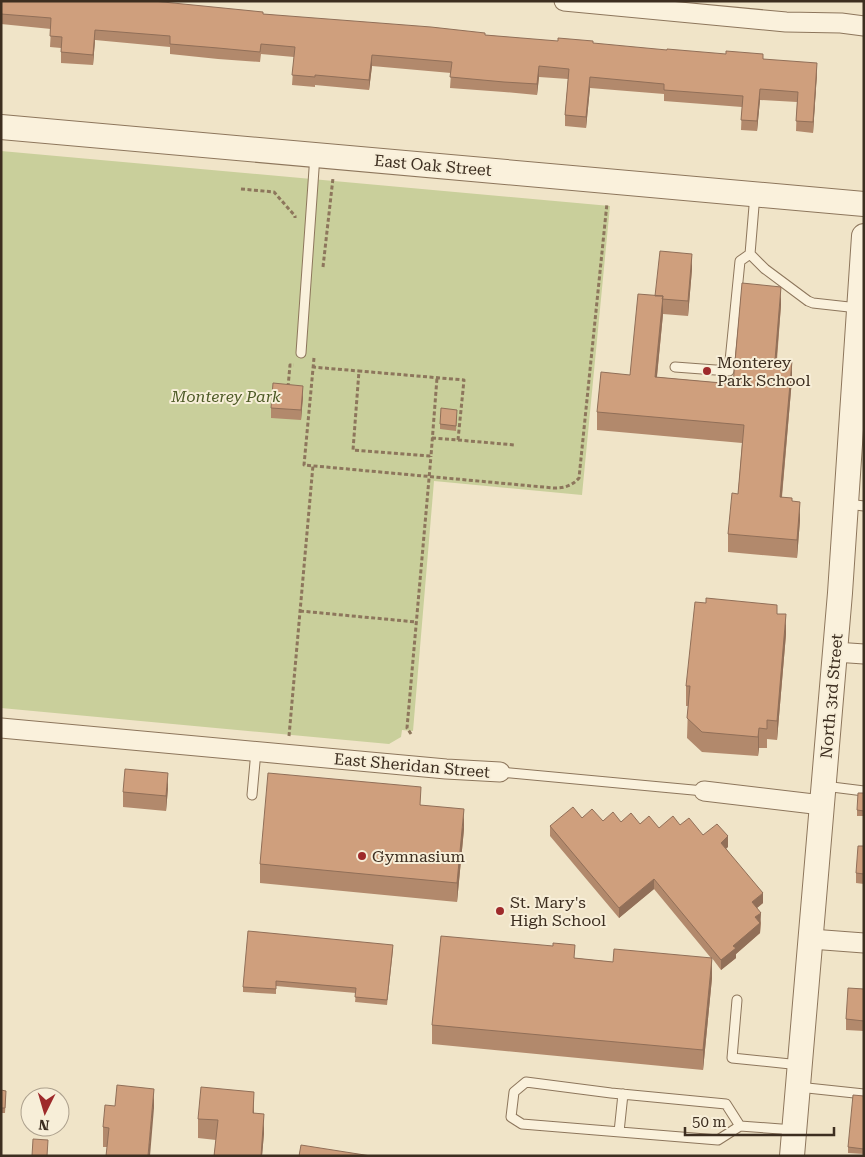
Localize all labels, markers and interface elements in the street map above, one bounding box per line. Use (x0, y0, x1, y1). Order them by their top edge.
street label: East Oak Street (373, 151, 493, 180)
place label: Monterey Park School (717, 353, 810, 390)
marker: Monterey Park School (701, 365, 713, 377)
park label: Monterey Park (170, 387, 281, 406)
street label: North 3rd Street (817, 633, 846, 759)
street label: East Sheridan Street (333, 749, 491, 782)
place label: Gymnasium (372, 847, 465, 866)
marker: Gymnasium (356, 850, 368, 862)
place label: St. Mary's High School (510, 893, 606, 930)
marker: St. Mary's High School (494, 905, 506, 917)
north arrow (20, 1087, 70, 1137)
scale bar (685, 1104, 834, 1136)
text: 50 m (692, 1113, 727, 1131)
text: N (38, 1116, 50, 1133)

